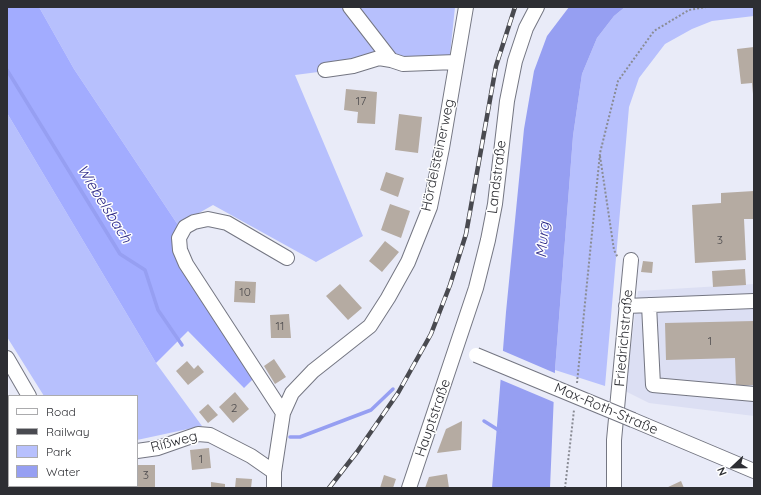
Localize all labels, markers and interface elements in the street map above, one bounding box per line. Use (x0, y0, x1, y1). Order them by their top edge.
house number: 17 (356, 94, 366, 108)
street label: Hördelsteinerweg (418, 97, 458, 213)
street label: Landstraße (484, 139, 510, 215)
water label: Wiebelsbach (73, 162, 135, 246)
water label: Murg (532, 221, 554, 259)
house number: 3 (717, 233, 723, 247)
house number: 10 (239, 285, 251, 299)
street label: Friedrichstraße (611, 289, 637, 387)
house number: 11 (276, 319, 284, 333)
house number: 1 (708, 334, 712, 348)
street label: Hauptstraße (412, 377, 454, 459)
street label: Max-Roth-Straße (552, 380, 660, 438)
legend (8, 395, 138, 487)
house number: 2 (231, 401, 237, 415)
text: Road (46, 404, 76, 419)
text: Railway (46, 424, 90, 439)
street label: Rißweg (149, 428, 199, 456)
text: Park (46, 444, 71, 459)
north arrow (713, 447, 753, 487)
house number: 1 (199, 452, 203, 466)
text: Water (46, 464, 80, 479)
text: N (714, 465, 730, 478)
house number: 3 (143, 468, 149, 482)

